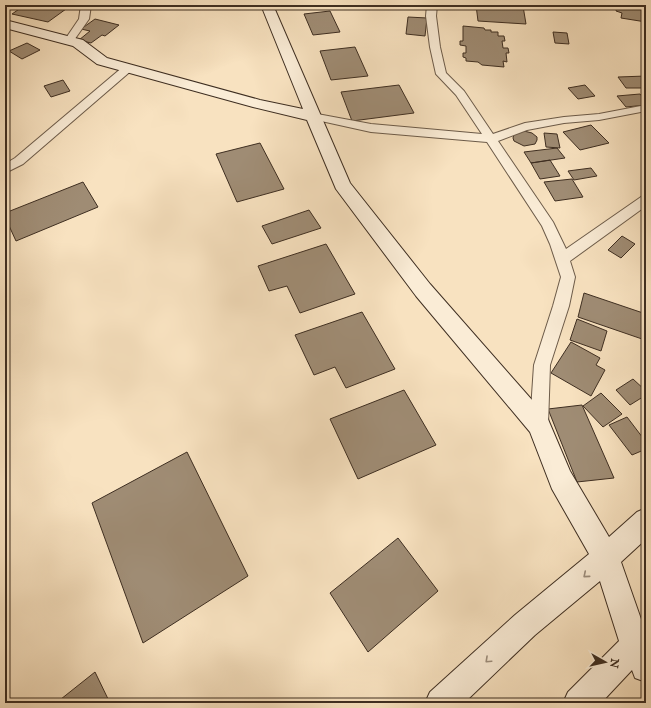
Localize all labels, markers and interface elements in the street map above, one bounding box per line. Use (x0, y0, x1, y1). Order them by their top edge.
one-way arrow (583, 570, 591, 577)
north arrow (585, 642, 625, 682)
one-way arrow (485, 655, 493, 663)
text: N (606, 657, 622, 669)

